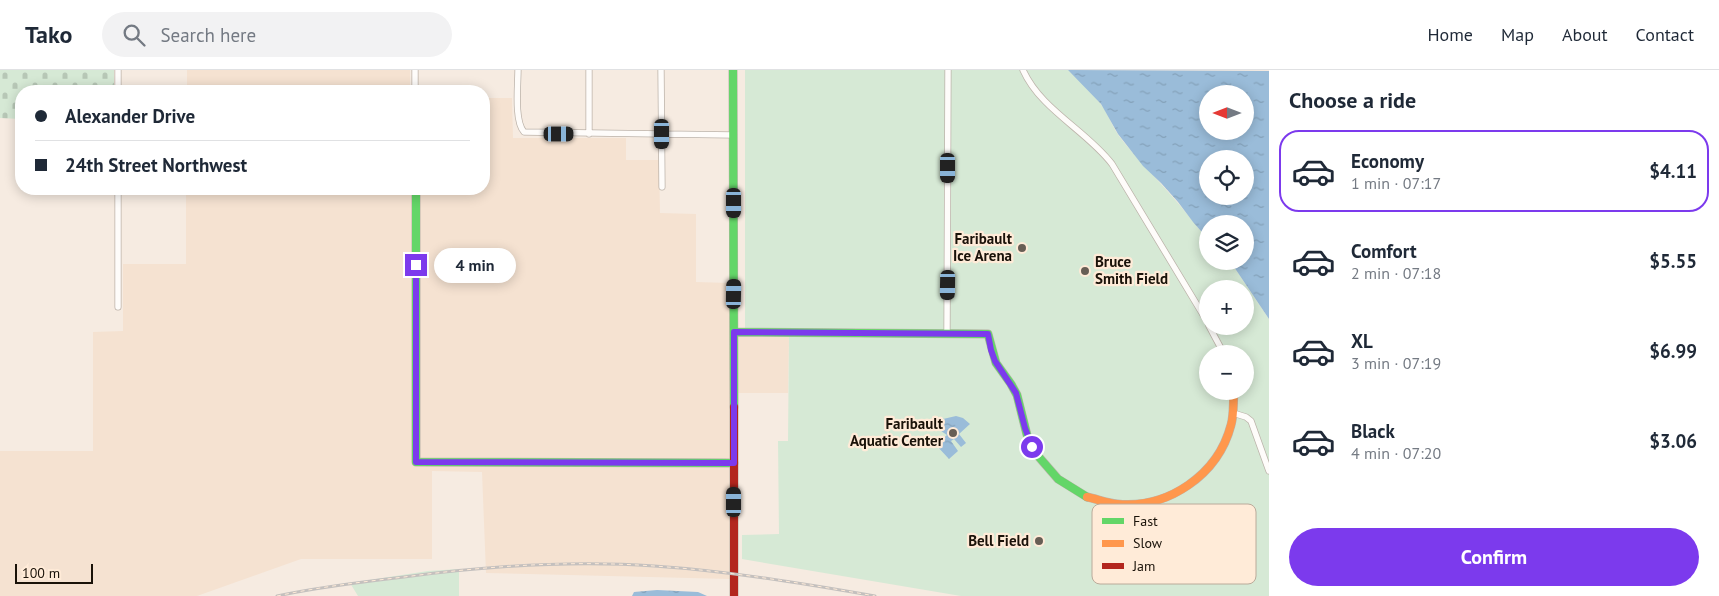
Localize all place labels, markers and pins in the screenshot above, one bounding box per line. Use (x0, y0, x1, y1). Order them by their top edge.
place label: Faribault Ice Arena (953, 229, 1013, 265)
marker: Faribault Ice Arena (1016, 242, 1028, 254)
place label: Bruce Smith Field (1095, 252, 1168, 288)
marker: Bruce Smith Field (1079, 265, 1091, 277)
place label: Faribault Aquatic Center (850, 414, 944, 450)
marker: Faribault Aquatic Center (947, 427, 959, 439)
place label: Bell Field (968, 531, 1029, 550)
marker: Bell Field (1033, 535, 1045, 547)

